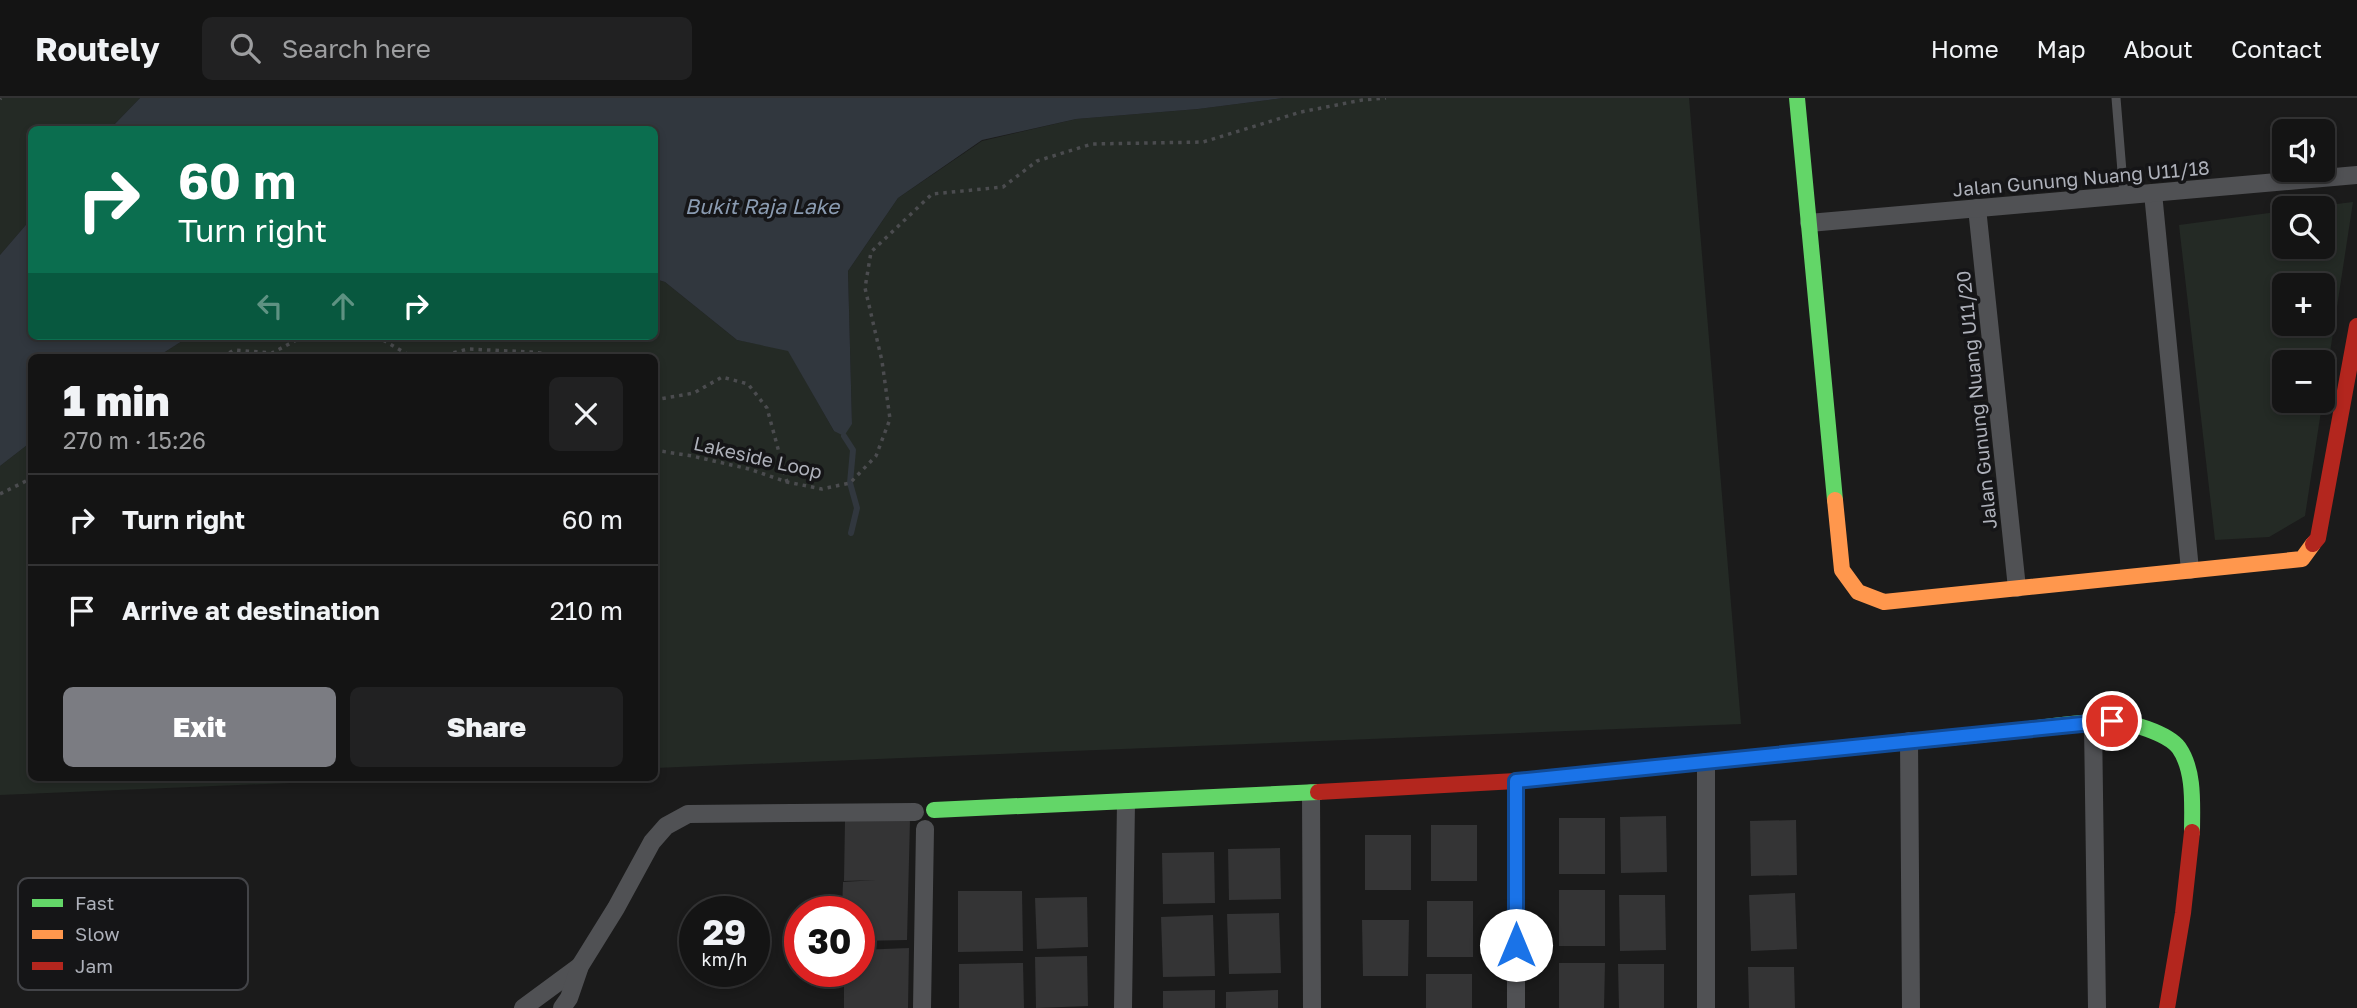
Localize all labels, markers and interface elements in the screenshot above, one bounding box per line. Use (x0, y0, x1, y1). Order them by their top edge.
search box (202, 17, 692, 80)
text: Routely (35, 29, 160, 68)
icon: search (226, 29, 264, 67)
text: Search here (282, 33, 431, 64)
text: Home (1931, 34, 1999, 63)
text: Map (2037, 34, 2086, 63)
text: About (2124, 34, 2193, 63)
text: Contact (2231, 34, 2322, 63)
map controls (2272, 119, 2335, 413)
button: sound (2272, 119, 2335, 182)
text: 60 m (178, 151, 296, 210)
icon: right (63, 154, 154, 245)
street label: Jalan Gunung Nuang U11/18 (1952, 155, 2210, 201)
water label: Bukit Raja Lake (685, 193, 841, 219)
button: search (2272, 196, 2335, 259)
text: Turn right (178, 211, 327, 249)
street label: Jalan Gunung Nuang U11/20 (1951, 270, 2001, 530)
button: + (2272, 273, 2335, 336)
icon: left (251, 287, 289, 325)
icon: ahead (324, 287, 362, 325)
icon: right (397, 287, 435, 325)
button: − (2272, 350, 2335, 413)
text: 1 min (63, 375, 170, 425)
button: close (549, 377, 623, 451)
text: 270 m · 15:26 (63, 426, 206, 454)
street label: Lakeside Loop (692, 431, 824, 483)
icon: right (63, 501, 101, 539)
text: Turn right (122, 504, 245, 535)
text: 60 m (562, 504, 623, 535)
icon: arrive (63, 592, 101, 630)
text: Arrive at destination (122, 595, 380, 626)
text: 210 m (550, 595, 623, 626)
button: Exit (63, 687, 336, 767)
button: Share (350, 687, 623, 767)
pin (2082, 691, 2142, 751)
icon: arrive (2093, 702, 2131, 740)
legend (18, 878, 248, 990)
text: Fast (75, 891, 114, 914)
speed limit sign: 30 (784, 896, 875, 987)
position arrow (1479, 908, 1553, 982)
text: 29 (703, 911, 746, 953)
text: Slow (75, 922, 120, 945)
text: km/h (702, 948, 747, 970)
text: Jam (75, 954, 113, 977)

